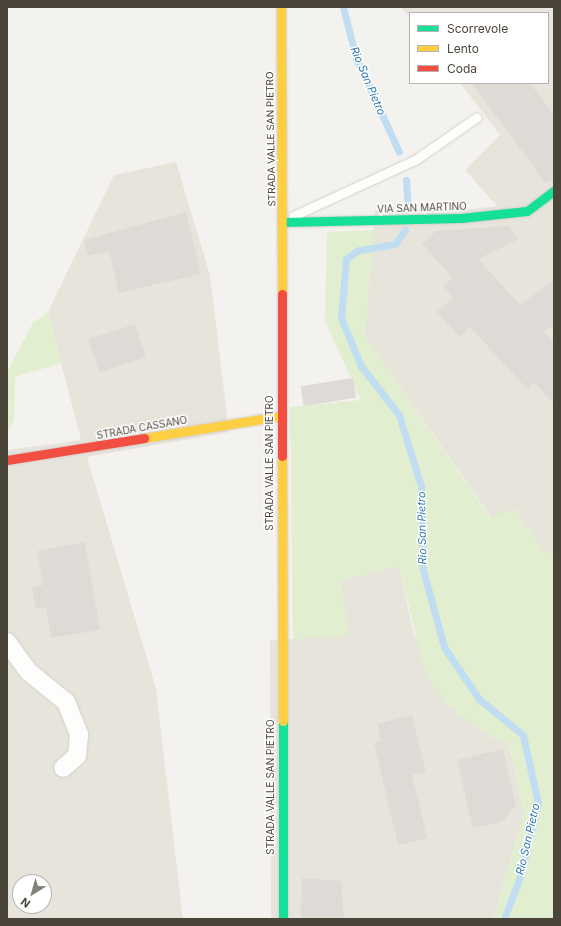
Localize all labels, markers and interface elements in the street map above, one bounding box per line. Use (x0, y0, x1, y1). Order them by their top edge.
legend (409, 12, 549, 84)
text: Scorrevole (447, 21, 508, 36)
text: Lento (447, 41, 479, 56)
water label: Rio San Pietro (348, 45, 388, 117)
text: Coda (447, 61, 477, 76)
street label: STRADA VALLE SAN PIETRO (264, 71, 278, 207)
street label: VIA SAN MARTINO (377, 200, 467, 216)
street label: STRADA VALLE SAN PIETRO (264, 395, 276, 531)
street label: STRADA CASSANO (96, 414, 188, 442)
water label: Rio San Pietro (415, 491, 429, 565)
street label: STRADA VALLE SAN PIETRO (265, 719, 277, 855)
water label: Rio San Pietro (513, 802, 543, 876)
north arrow (12, 874, 52, 914)
text: N (18, 895, 33, 911)

